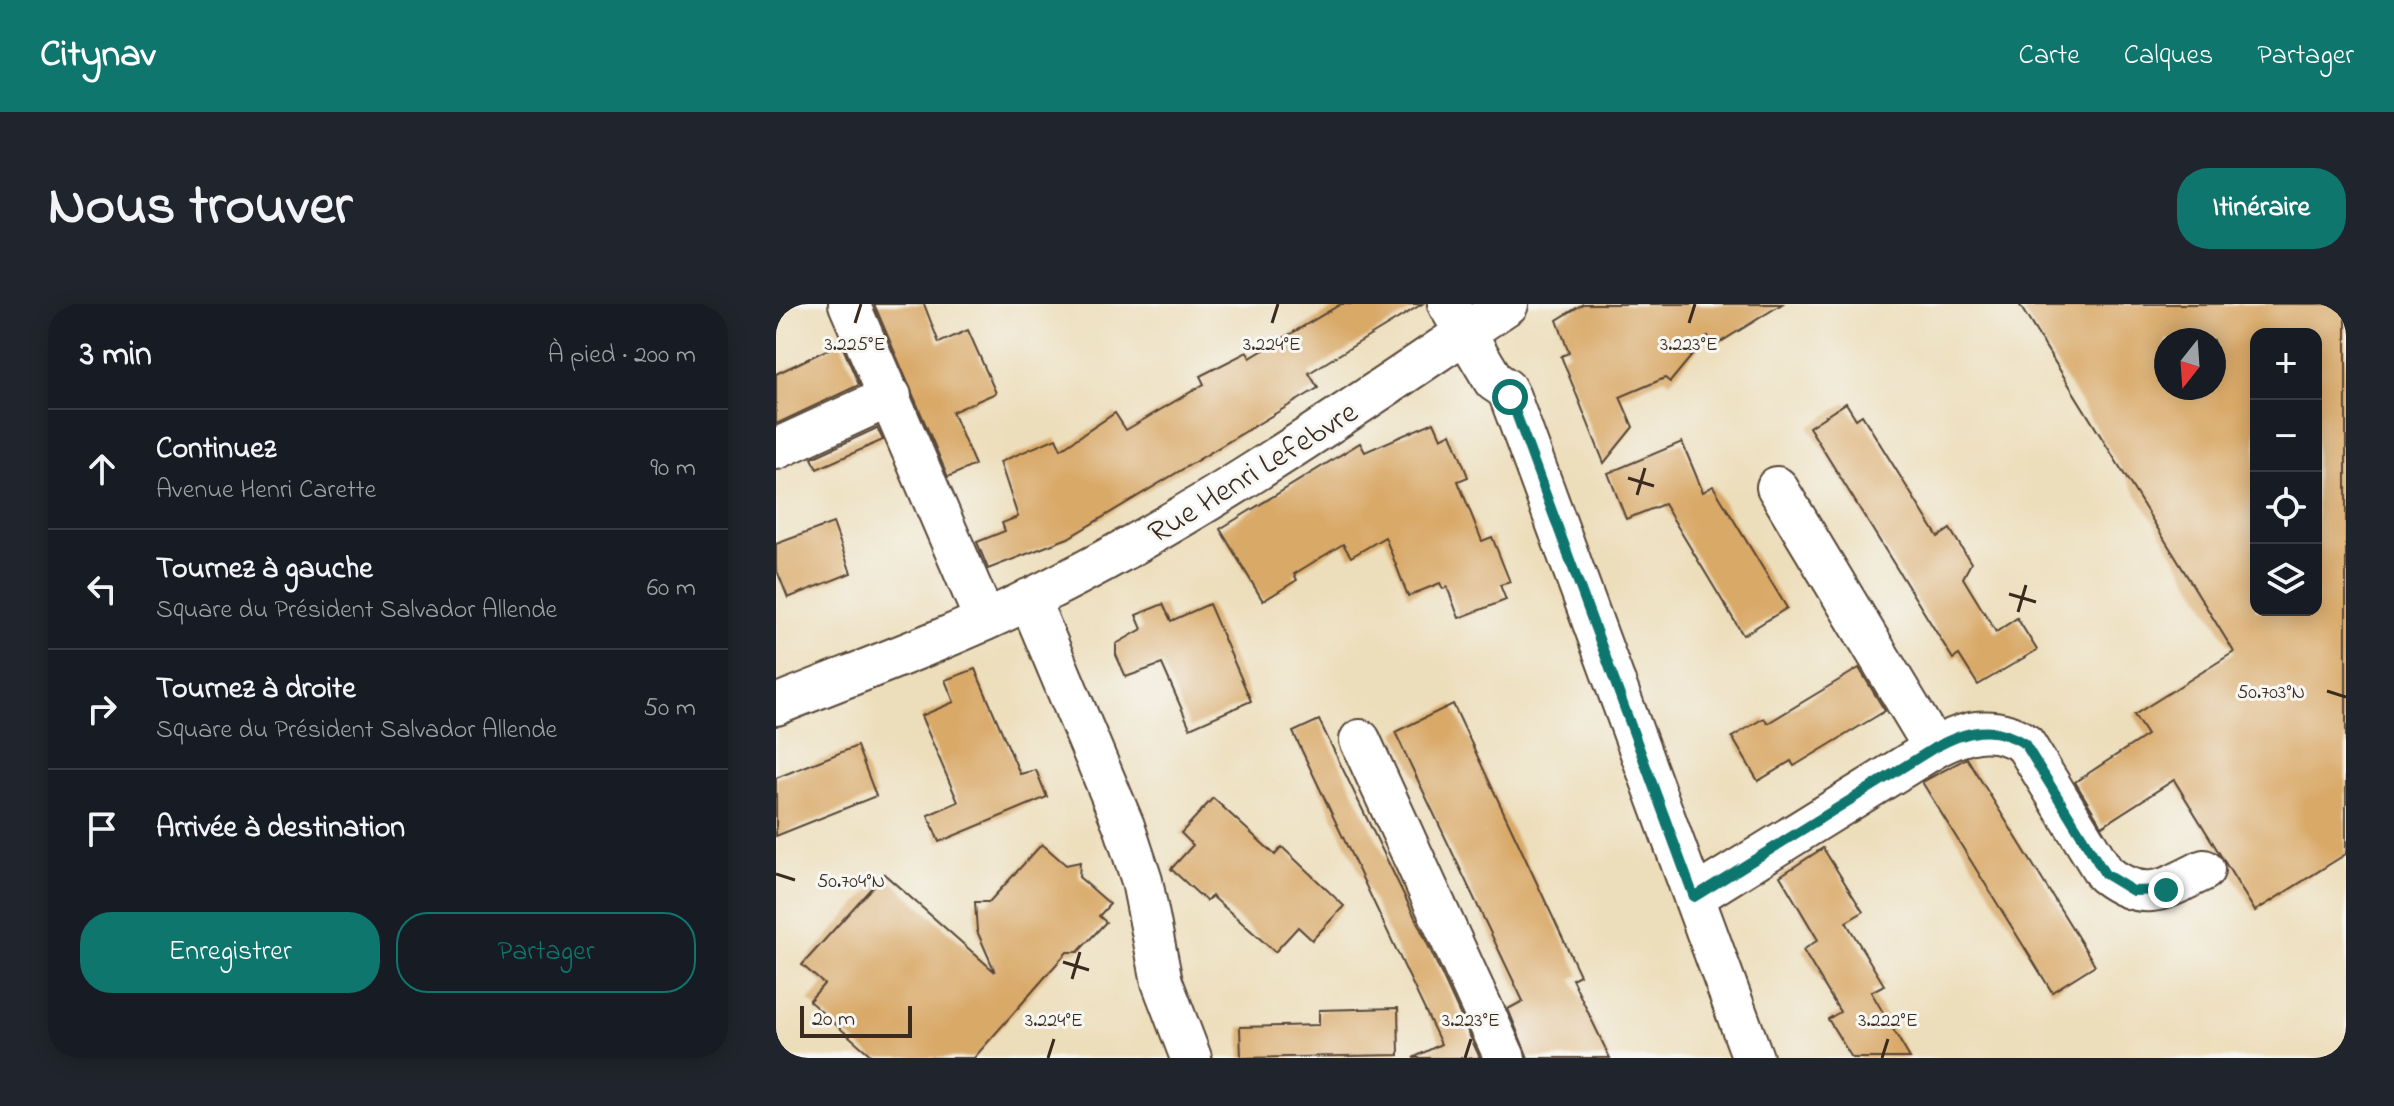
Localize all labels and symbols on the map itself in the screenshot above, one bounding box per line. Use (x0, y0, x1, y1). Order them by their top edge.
north arrow (2154, 328, 2226, 400)
text: 3.225°E (824, 331, 886, 360)
text: 3.224°E (1243, 331, 1301, 360)
text: 3.223°E (1660, 331, 1718, 360)
route start (1492, 379, 1528, 415)
street label: Rue Henri Lefebvre (1140, 390, 1368, 557)
text: 50.703°N (2237, 679, 2305, 708)
text: 50.704°N (817, 868, 885, 897)
route end (2148, 872, 2184, 908)
scale bar (800, 1002, 912, 1038)
text: 3.224°E (1025, 1007, 1083, 1036)
text: 3.223°E (1442, 1007, 1500, 1036)
text: 3.222°E (1858, 1007, 1918, 1036)

